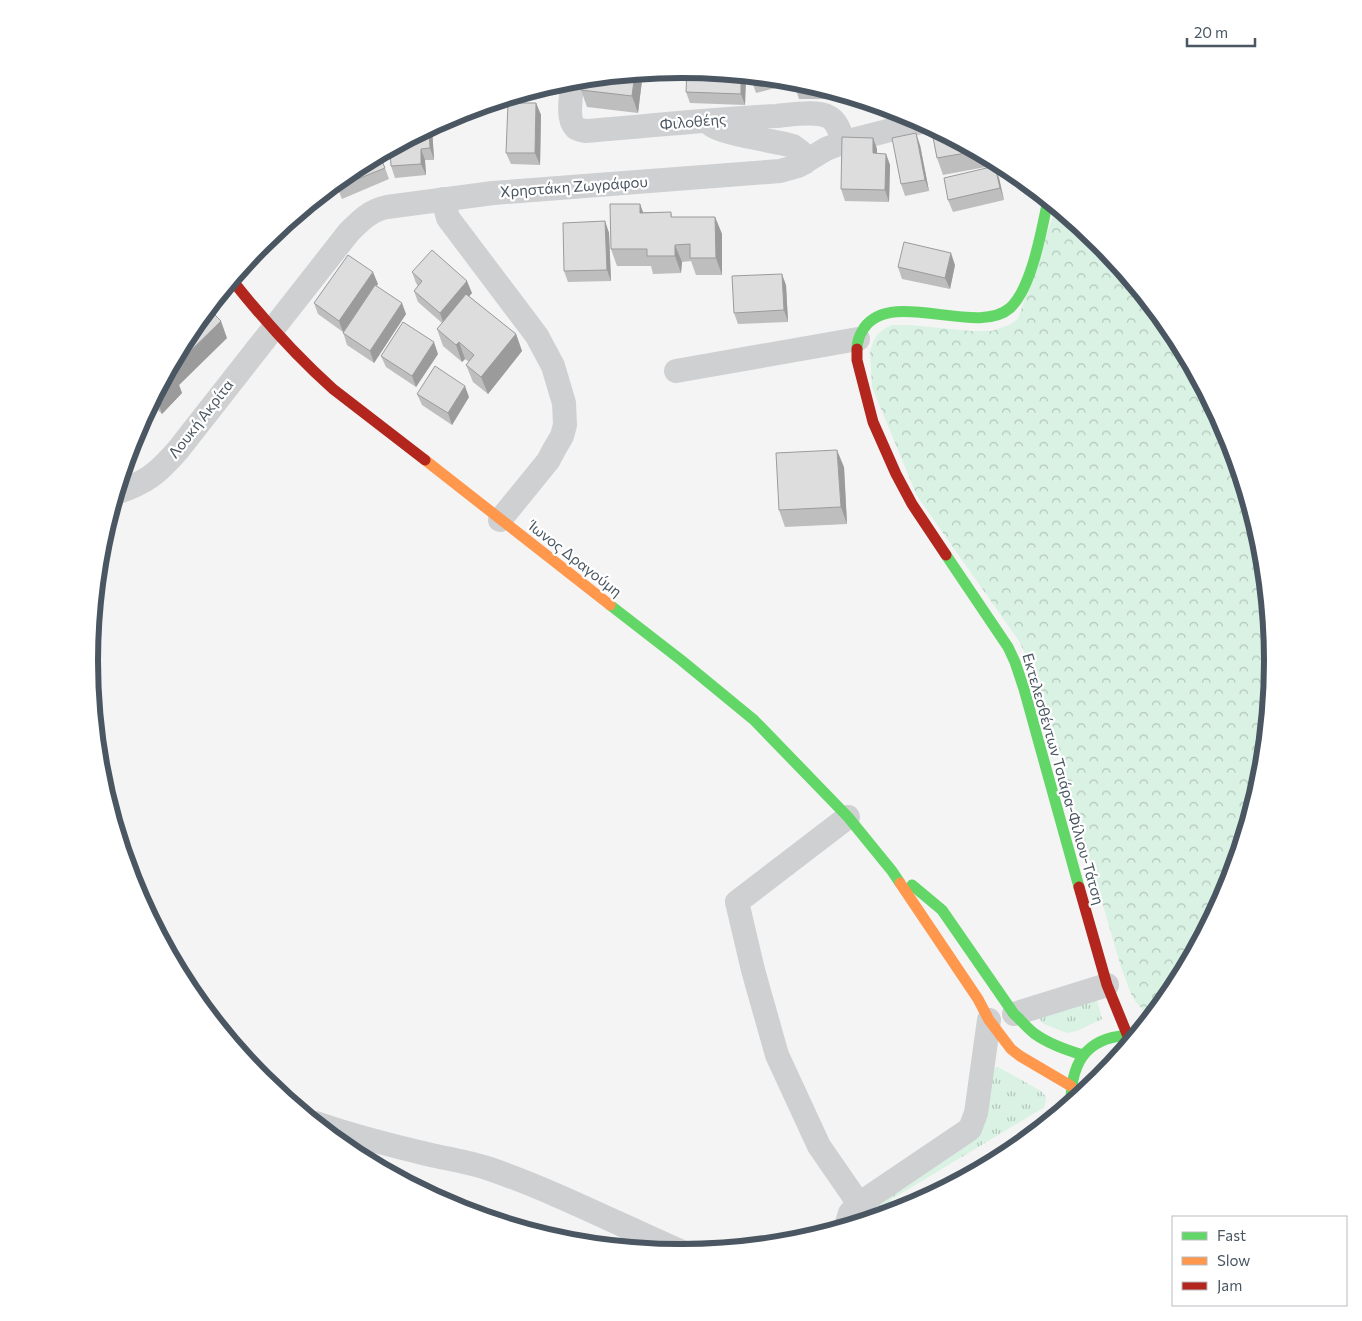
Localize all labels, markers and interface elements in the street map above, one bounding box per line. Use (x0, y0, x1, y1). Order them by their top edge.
scale bar (1187, 15, 1254, 47)
text: 20 m (1194, 23, 1228, 41)
street label: Φιλοθέης (659, 109, 727, 133)
street label: Χρηστάκη Ζωγράφου (500, 172, 648, 200)
street label: Λουκή Ακρίτα (164, 375, 237, 461)
street label: Ίωνος Δραγούμη (524, 515, 626, 600)
street label: Εκτελεσθέντων Τσιάρα-Φίλιου-Τάτση (1019, 651, 1109, 907)
legend (1172, 1216, 1347, 1306)
text: Fast (1217, 1226, 1246, 1244)
text: Slow (1217, 1251, 1250, 1269)
text: Jam (1217, 1276, 1242, 1294)

